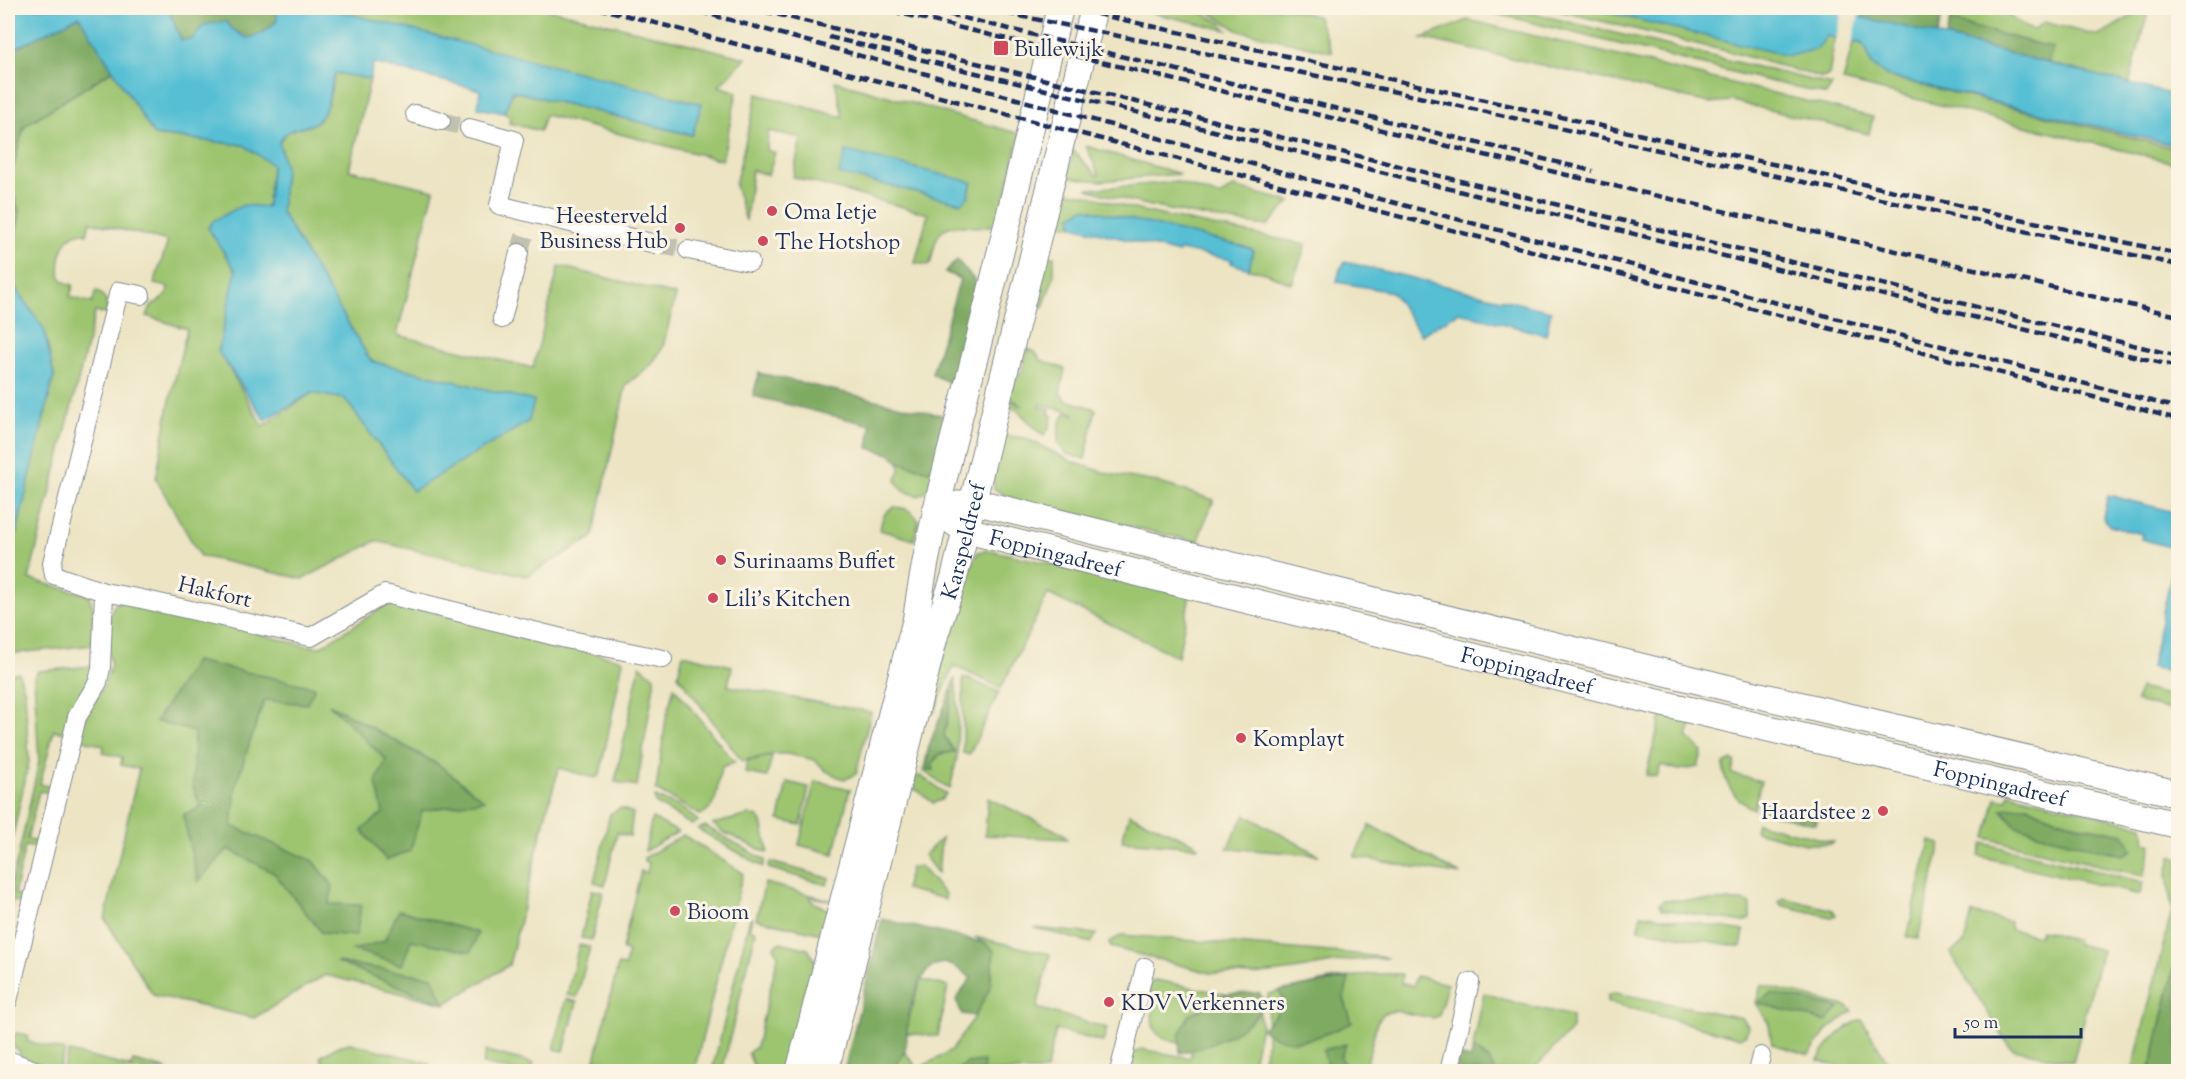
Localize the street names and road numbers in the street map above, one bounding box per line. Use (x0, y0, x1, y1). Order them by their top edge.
street label: Karspeldreef (935, 478, 996, 604)
street label: Foppingadreef (985, 524, 1127, 588)
street label: Hakfort (174, 570, 255, 618)
street label: Foppingadreef (1457, 641, 1598, 705)
street label: Foppingadreef (1930, 755, 2071, 818)

